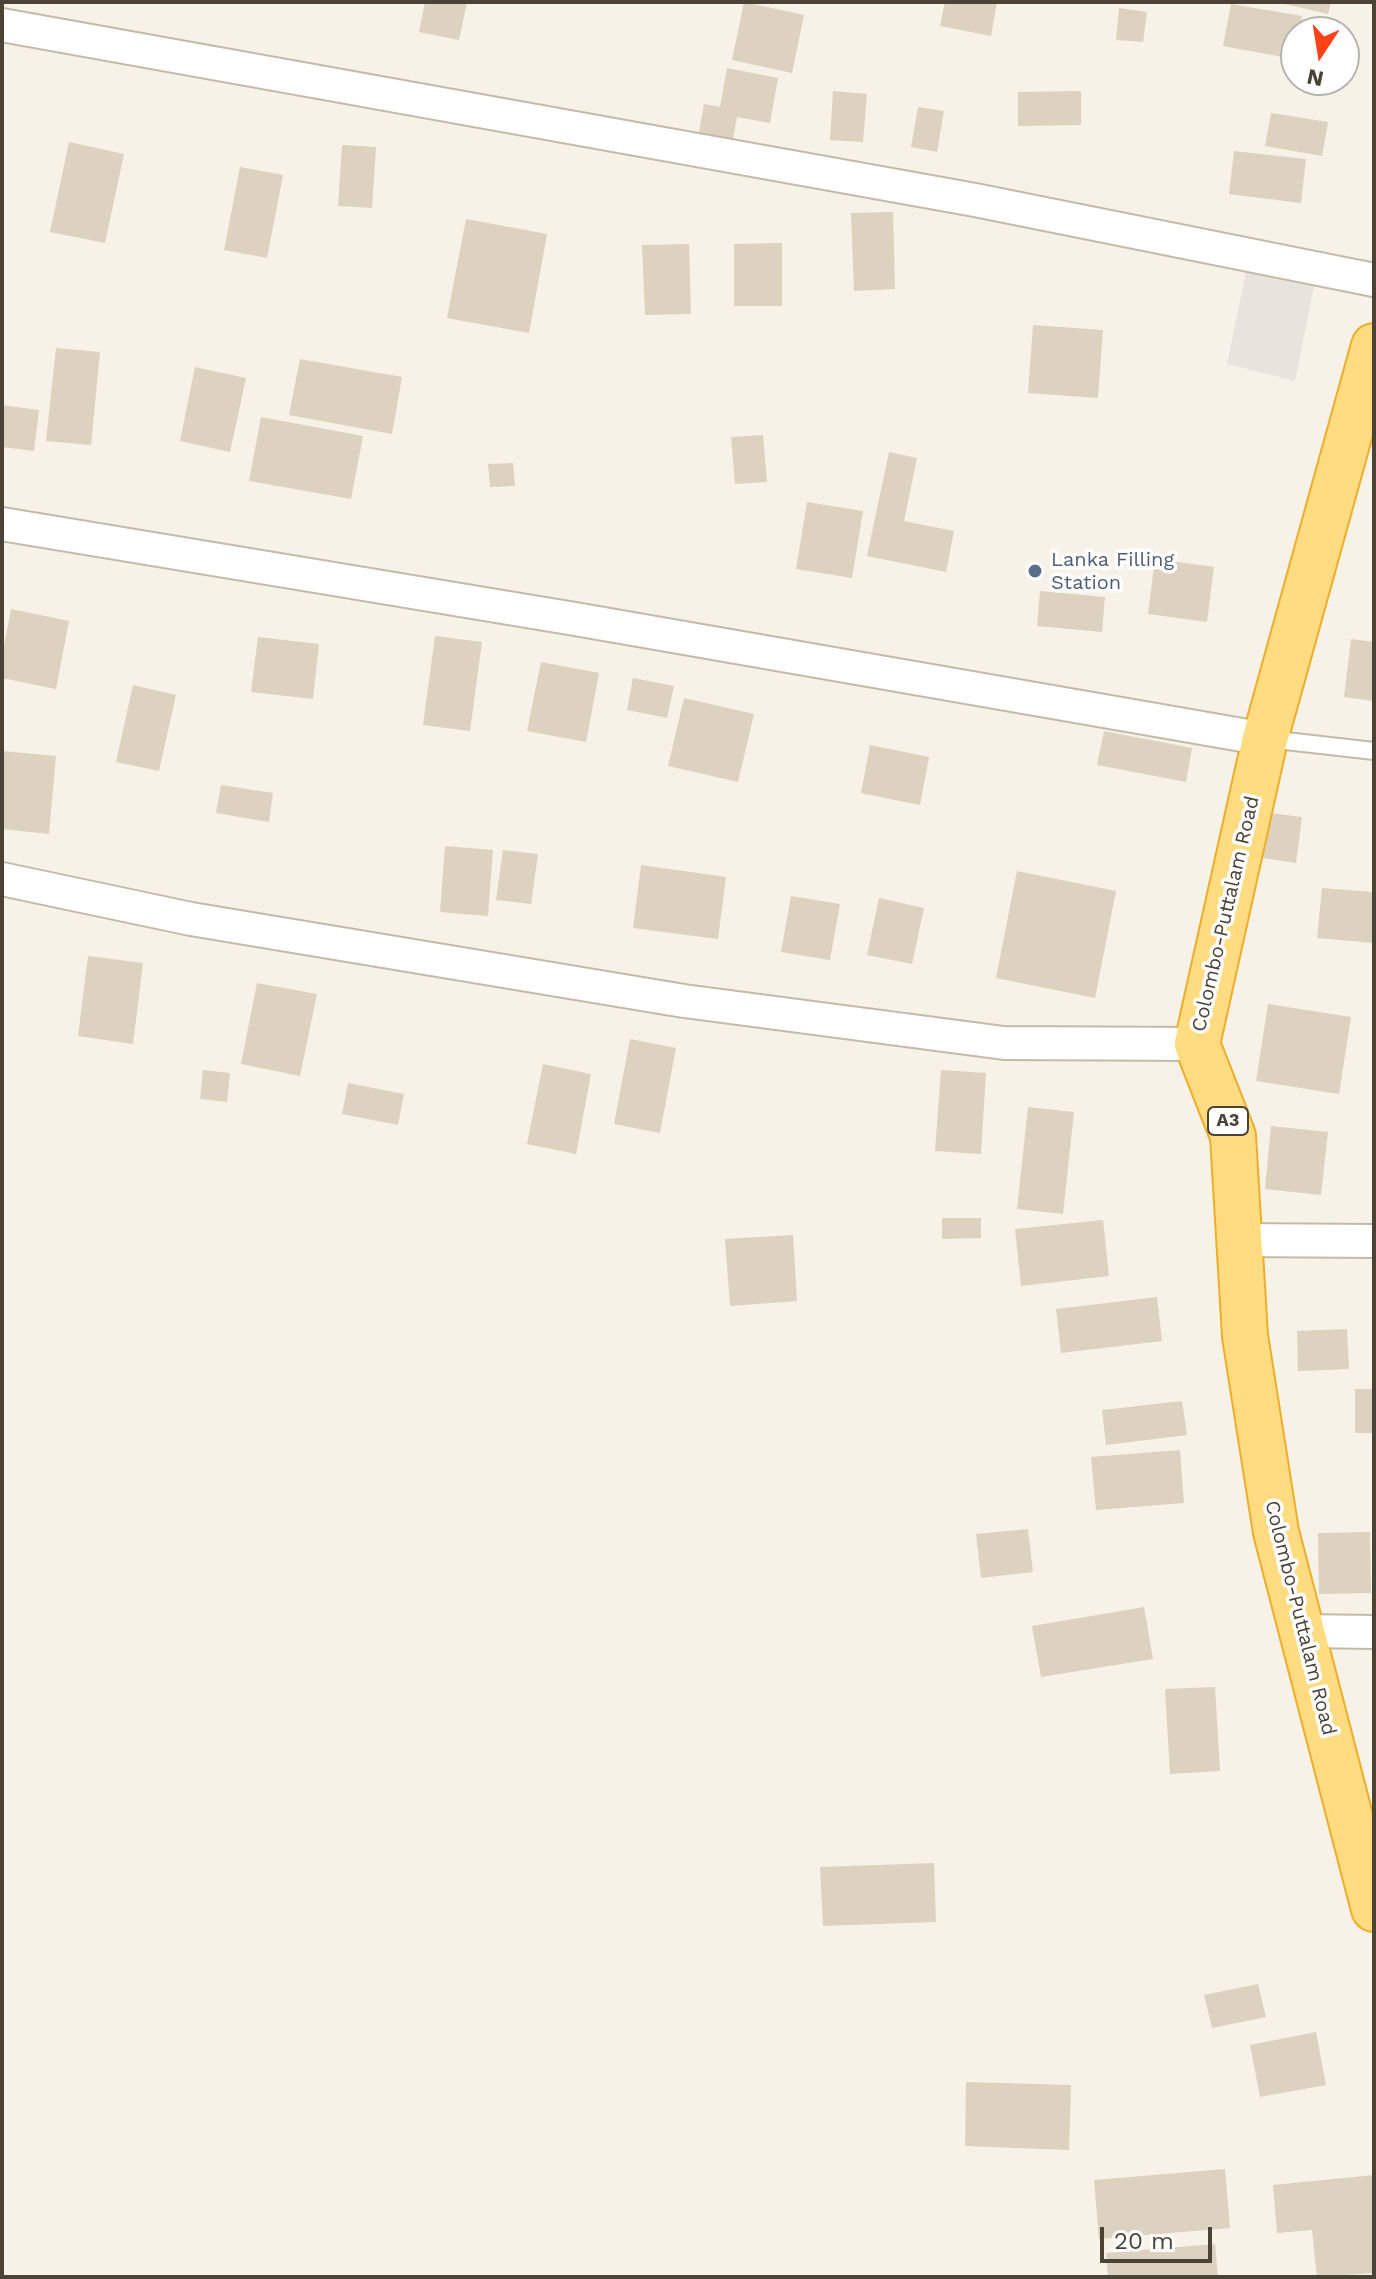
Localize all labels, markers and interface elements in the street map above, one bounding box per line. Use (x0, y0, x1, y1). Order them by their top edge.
north arrow (1280, 16, 1360, 96)
text: N (1305, 64, 1326, 92)
place label: Lanka Filling Station (1051, 548, 1174, 595)
marker: Lanka Filling Station (1026, 562, 1044, 580)
street label: Colombo-Puttalam Road (1187, 794, 1265, 1034)
road number: A3 (1208, 1107, 1248, 1135)
street label: Colombo-Puttalam Road (1259, 1498, 1341, 1738)
scale bar (1104, 2211, 1216, 2261)
text: 20 m (1114, 2227, 1174, 2255)

